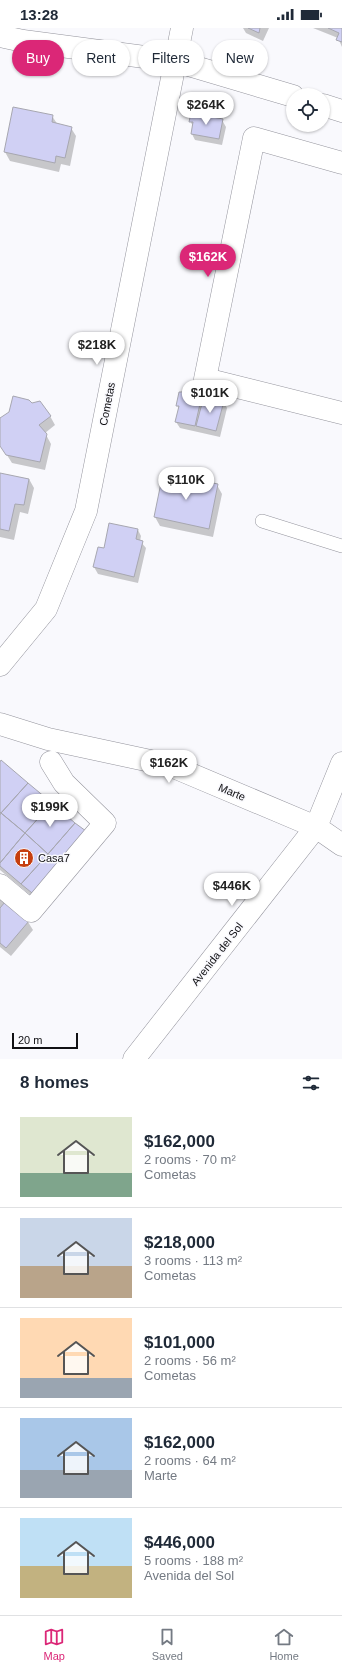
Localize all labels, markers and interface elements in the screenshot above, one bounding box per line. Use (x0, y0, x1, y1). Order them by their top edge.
text: 13:28 (20, 6, 58, 23)
chip: Buy (12, 40, 64, 76)
chip: Rent (72, 40, 130, 76)
chip: Filters (138, 40, 204, 76)
chip: New (212, 40, 268, 76)
map controls (286, 88, 330, 132)
button: locate (286, 88, 330, 132)
pin: $264K (178, 92, 234, 126)
text: $264K (187, 97, 225, 112)
pin: $162K (180, 244, 236, 278)
text: $162K (189, 249, 227, 264)
pin: $218K (69, 332, 125, 366)
text: $218K (78, 337, 116, 352)
pin: $101K (182, 380, 238, 414)
street label: Cometas (97, 381, 117, 427)
text: $101K (191, 385, 229, 400)
pin: $110K (158, 467, 214, 501)
text: $110K (167, 472, 205, 487)
pin: $162K (141, 750, 197, 784)
text: $162K (150, 755, 188, 770)
street label: Marte (217, 781, 247, 803)
pin: $199K (22, 794, 78, 828)
text: $199K (31, 799, 69, 814)
building icon: Casa7 (13, 847, 35, 869)
place label: Casa7 (38, 852, 70, 864)
pin: $446K (204, 873, 260, 907)
text: $446K (213, 878, 251, 893)
street label: Avenida del Sol (189, 920, 245, 988)
scale bar (12, 1031, 78, 1050)
text: 20 m (18, 1034, 42, 1046)
icon: filters (300, 1072, 322, 1094)
text: 8 homes (20, 1073, 89, 1092)
text: $162,000 (144, 1132, 215, 1151)
icon: home (52, 1133, 100, 1181)
text: 2 rooms · 70 m² (144, 1152, 236, 1167)
text: Cometas (144, 1167, 196, 1182)
text: $218,000 (144, 1233, 215, 1252)
icon: home (52, 1234, 100, 1282)
text: 3 rooms · 113 m² (144, 1253, 242, 1268)
text: Cometas (144, 1268, 196, 1283)
text: $101,000 (144, 1333, 215, 1352)
icon: home (52, 1334, 100, 1382)
text: 2 rooms · 56 m² (144, 1353, 236, 1368)
text: Cometas (144, 1368, 196, 1383)
text: $162,000 (144, 1433, 215, 1452)
icon: home (52, 1434, 100, 1482)
text: 2 rooms · 64 m² (144, 1453, 236, 1468)
text: Marte (144, 1468, 177, 1483)
text: $446,000 (144, 1533, 215, 1552)
icon: home (52, 1534, 100, 1582)
text: 5 rooms · 188 m² (144, 1553, 243, 1568)
text: Avenida del Sol (144, 1568, 234, 1583)
tab: Map (43, 1626, 65, 1662)
tab: Saved (152, 1626, 183, 1662)
tab: Home (269, 1626, 299, 1662)

